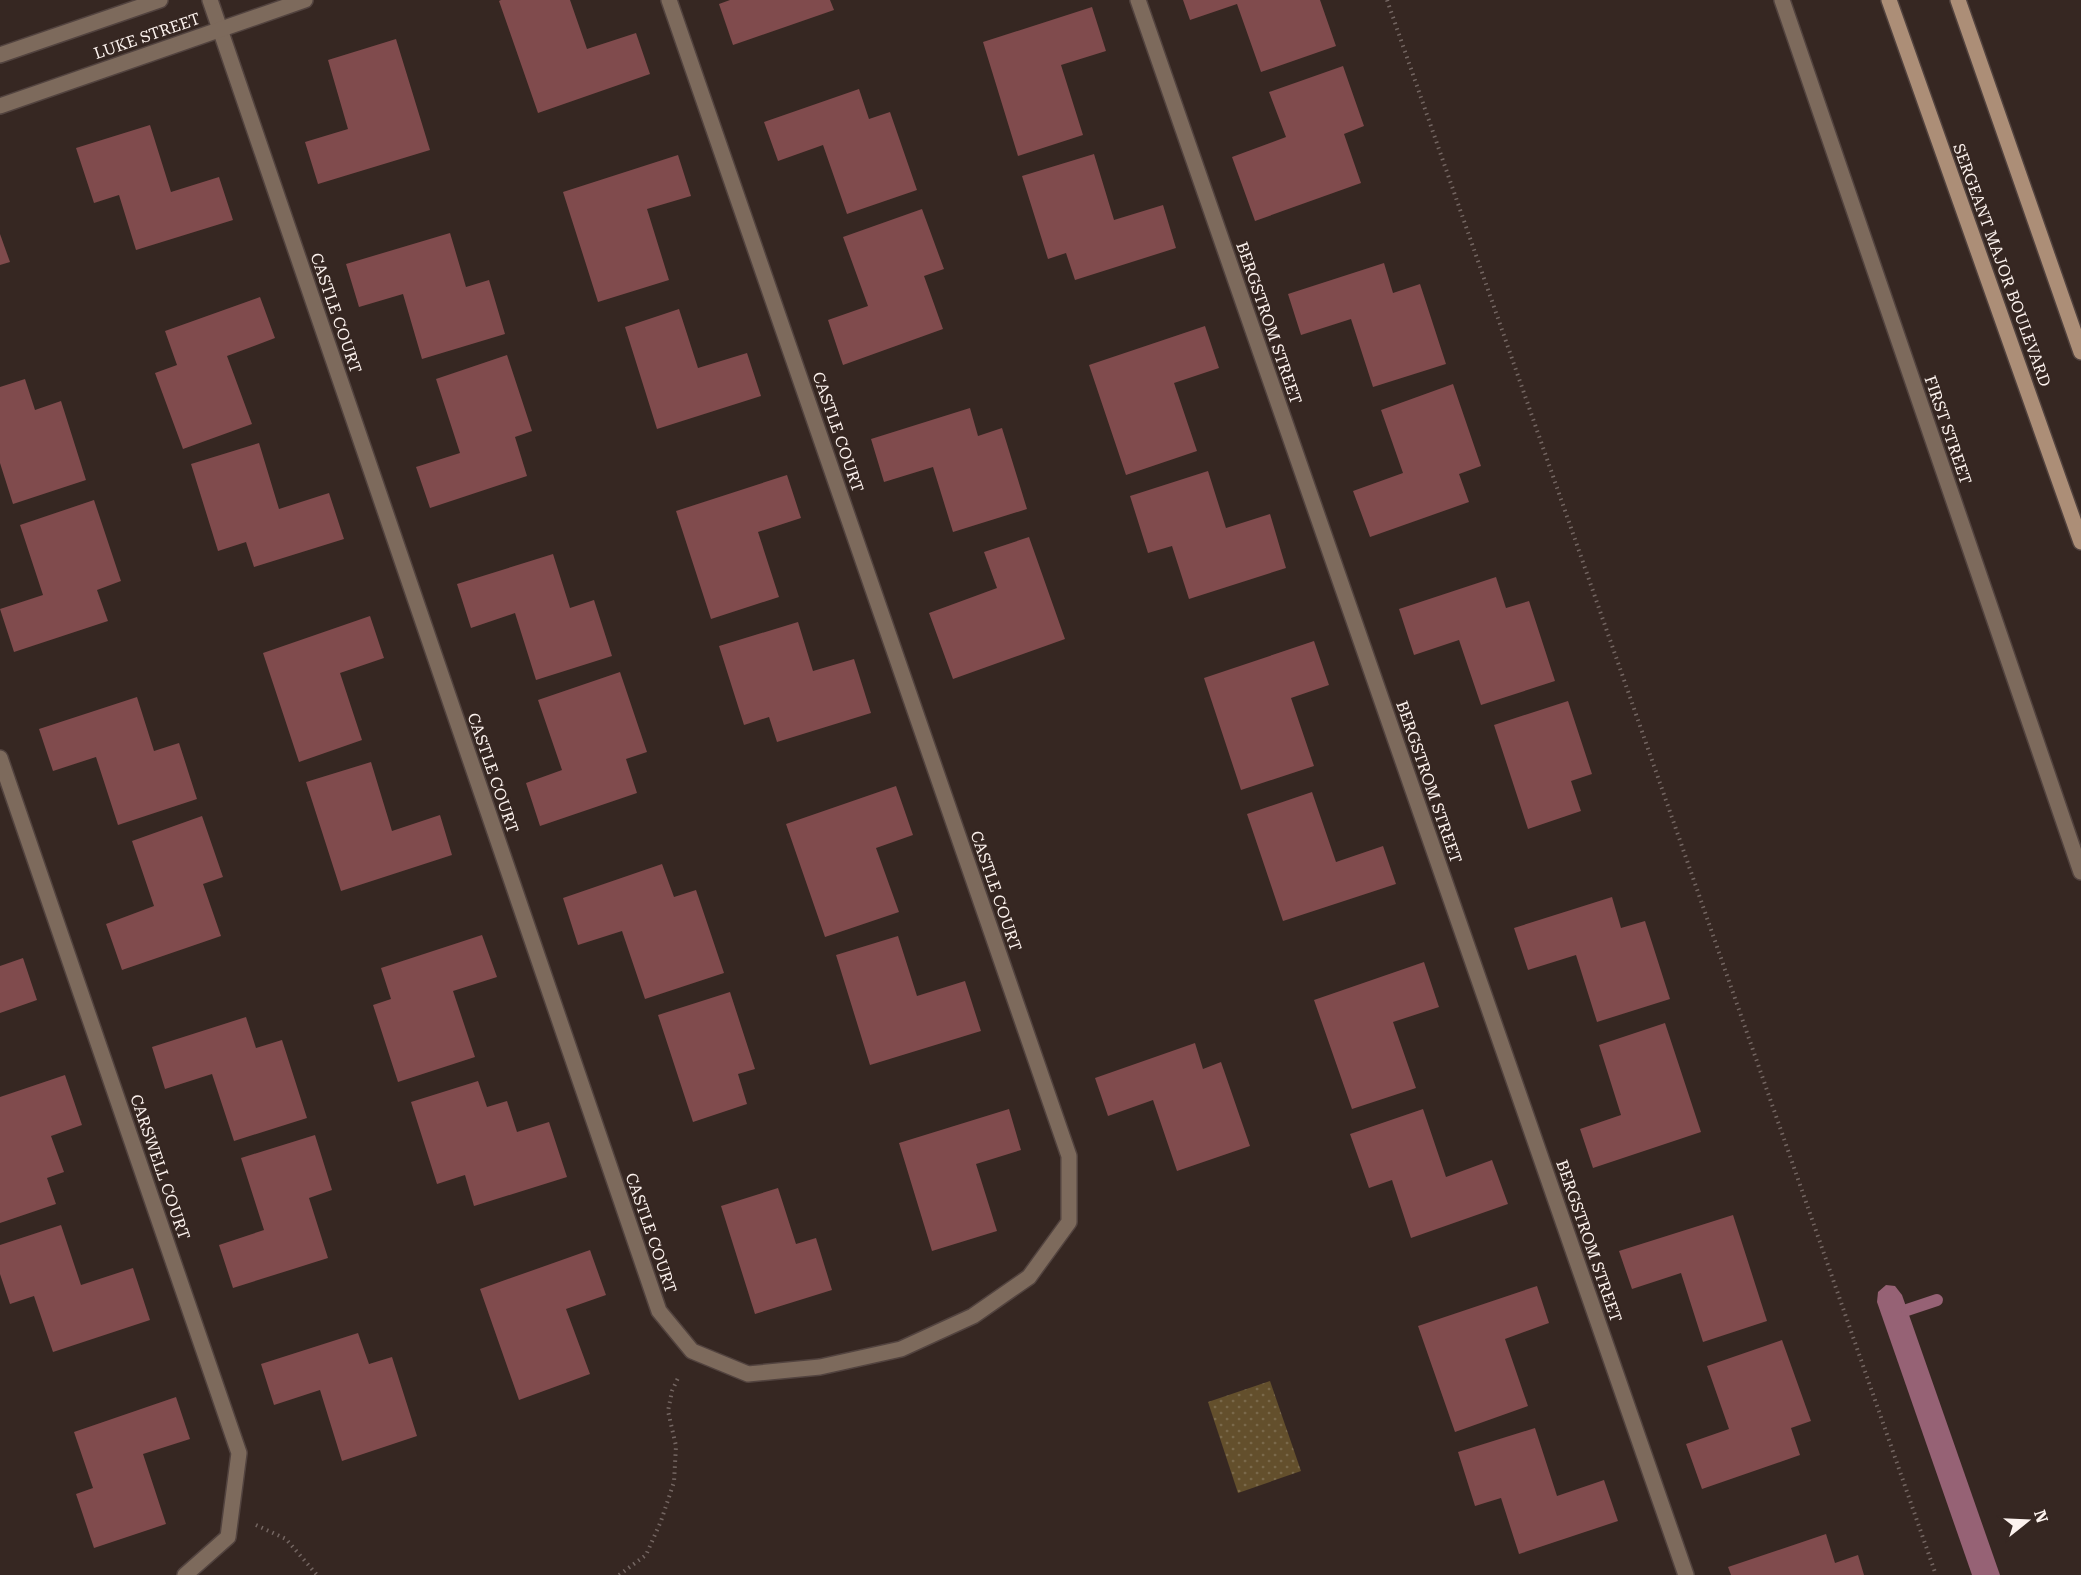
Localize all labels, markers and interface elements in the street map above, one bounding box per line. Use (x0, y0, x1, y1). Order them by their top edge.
street label: LUKE STREET (91, 9, 203, 63)
street label: SERGEANT MAJOR BOULEVARD (1949, 141, 2055, 389)
street label: BERGSTROM STREET (1232, 239, 1306, 407)
street label: CASTLE COURT (306, 250, 366, 376)
street label: CASTLE COURT (808, 369, 868, 495)
street label: FIRST STREET (1920, 373, 1976, 487)
street label: BERGSTROM STREET (1392, 698, 1466, 866)
street label: CASTLE COURT (463, 710, 523, 836)
street label: CASTLE COURT (966, 828, 1026, 954)
street label: CARSWELL COURT (126, 1092, 194, 1242)
street label: BERGSTROM STREET (1552, 1157, 1626, 1325)
street label: CASTLE COURT (621, 1170, 681, 1296)
north arrow (1997, 1491, 2057, 1551)
text: N (2030, 1508, 2052, 1525)

